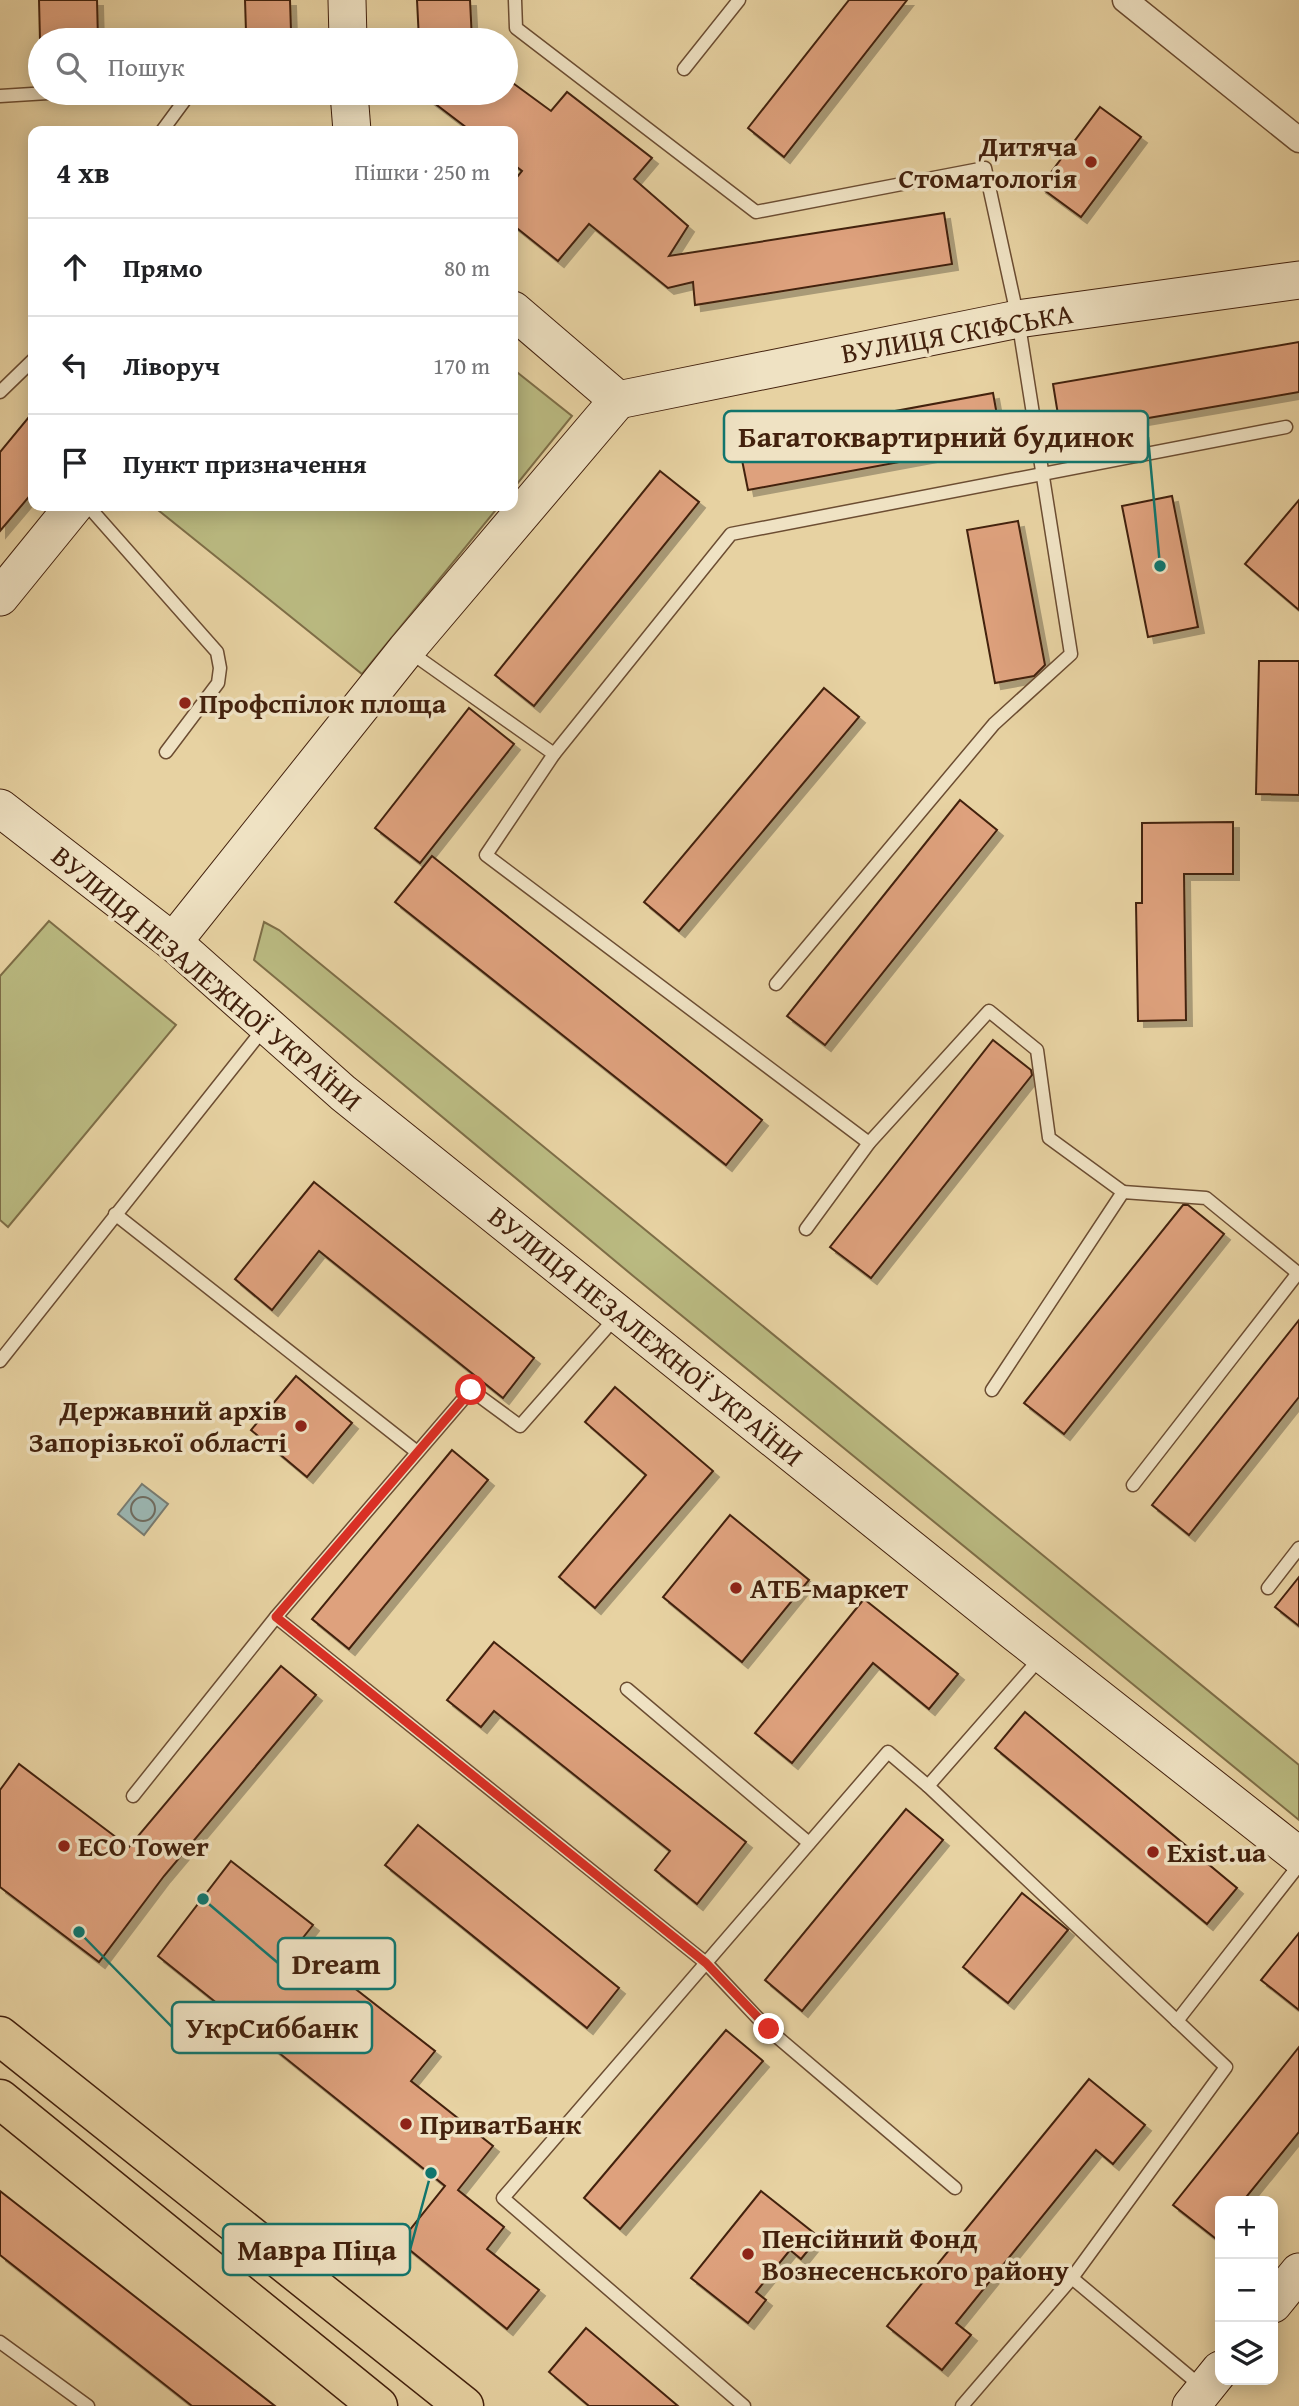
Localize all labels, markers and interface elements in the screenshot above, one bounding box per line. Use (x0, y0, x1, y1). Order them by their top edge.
search box (28, 28, 518, 105)
text: Пошук (108, 47, 185, 86)
icon: search (52, 48, 90, 86)
place label: Дитяча Стоматологія (898, 125, 1078, 198)
text: 4 хв (56, 150, 110, 194)
marker: Дитяча Стоматологія (1083, 154, 1099, 170)
text: Пішки · 250 m (355, 155, 490, 188)
icon: ahead (56, 248, 94, 286)
text: Прямо (123, 248, 203, 287)
text: 80 m (444, 251, 490, 284)
street label: ВУЛИЦЯ СКІФСЬКА (838, 292, 1076, 373)
icon: left (56, 346, 94, 384)
text: Ліворуч (123, 346, 220, 385)
text: 170 m (433, 349, 490, 382)
callout: Багатоквартирний будинок (724, 411, 1148, 462)
text: Багатоквартирний будинок (738, 414, 1135, 458)
icon: arrive (56, 444, 94, 482)
text: Пункт призначення (123, 444, 367, 483)
place label: Профспілок площа (199, 682, 447, 723)
marker: Профспілок площа (177, 695, 193, 711)
street label: ВУЛИЦЯ НЕЗАЛЕЖНОЇ УКРАЇНИ (43, 835, 371, 1120)
street label: ВУЛИЦЯ НЕЗАЛЕЖНОЇ УКРАЇНИ (480, 1196, 812, 1476)
route start (455, 1374, 486, 1405)
place label: Державний архів Запорізької області (28, 1389, 287, 1462)
marker: Державний архів Запорізької області (293, 1418, 309, 1434)
place label: АТБ-маркет (750, 1567, 908, 1608)
marker: АТБ-маркет (728, 1580, 744, 1596)
place label: ECO Tower (78, 1825, 209, 1866)
place label: Exist.ua (1167, 1831, 1267, 1872)
marker: ECO Tower (56, 1838, 72, 1854)
marker: Exist.ua (1145, 1844, 1161, 1860)
callout: Dream (278, 1938, 395, 1989)
text: Dream (292, 1941, 381, 1985)
callout: УкрСиббанк (172, 2002, 372, 2053)
text: УкрСиббанк (186, 2005, 359, 2049)
route end (753, 2013, 784, 2044)
place label: ПриватБанк (420, 2103, 582, 2144)
marker: ПриватБанк (398, 2116, 414, 2132)
map controls (1215, 2196, 1278, 2385)
button: + (1215, 2196, 1278, 2259)
place label: Пенсійний Фонд Вознесенського району (762, 2217, 1069, 2290)
callout: Мавра Піца (223, 2224, 410, 2275)
text: Мавра Піца (237, 2227, 397, 2271)
marker: Пенсійний Фонд Вознесенського району (740, 2246, 756, 2262)
button: − (1215, 2259, 1278, 2322)
button: layers (1215, 2322, 1278, 2385)

